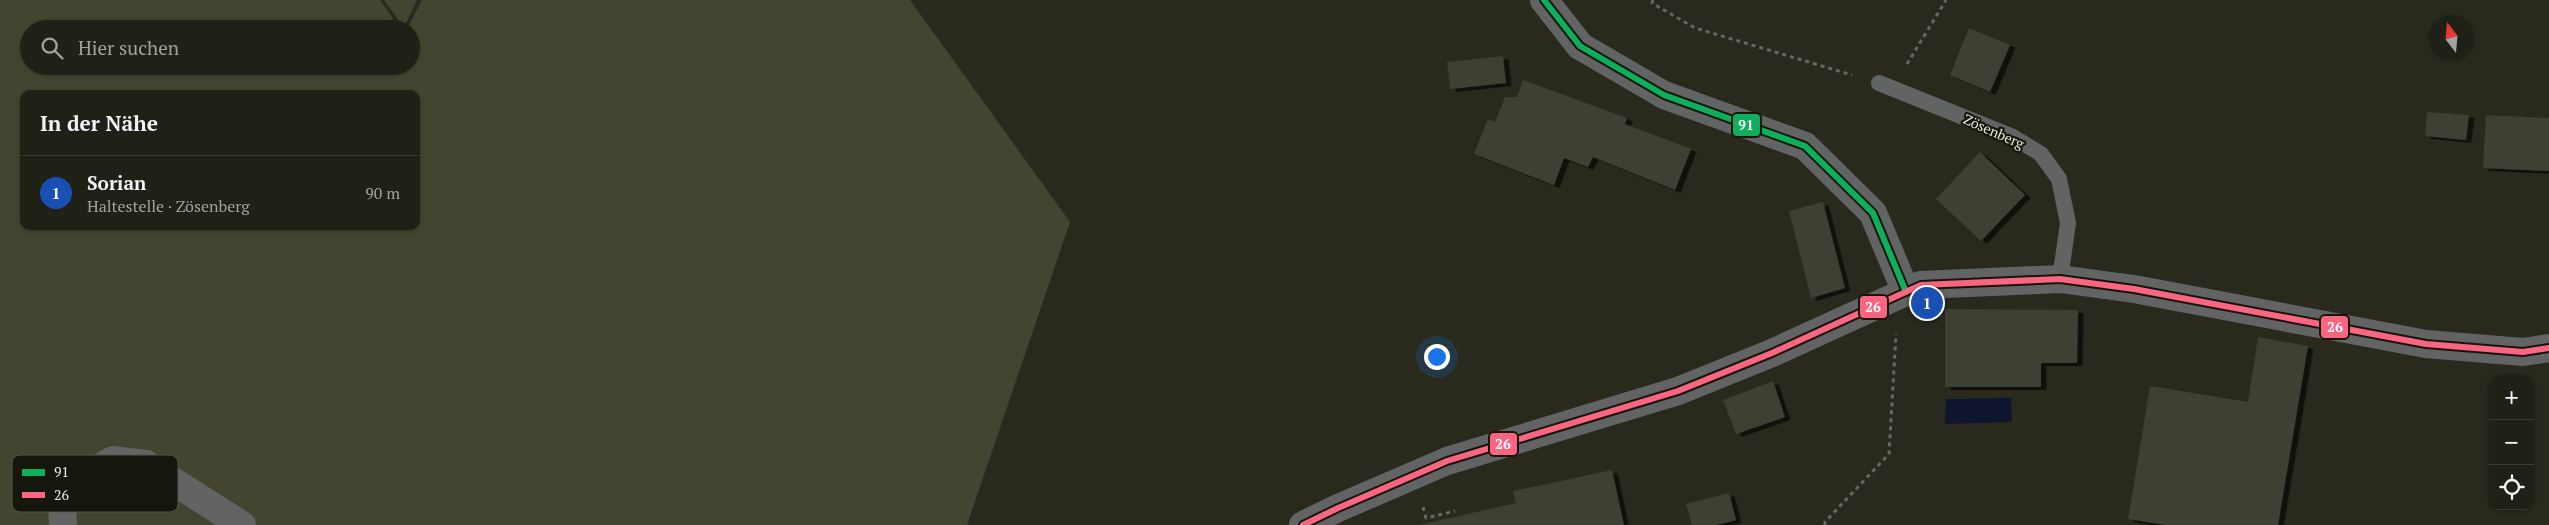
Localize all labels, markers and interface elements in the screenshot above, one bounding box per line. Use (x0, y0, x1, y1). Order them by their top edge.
north arrow (2429, 15, 2474, 60)
search box (20, 20, 420, 75)
icon: search (38, 34, 66, 62)
text: Hier suchen (78, 35, 179, 60)
text: In der Nähe (40, 109, 158, 137)
street label: Zösenberg (1961, 109, 2028, 153)
line badge: 91 (1732, 113, 1761, 137)
text: 91 (1738, 115, 1754, 134)
text: Sorian (87, 170, 146, 195)
text: 1 (51, 182, 61, 204)
text: 90 m (365, 182, 400, 204)
text: Haltestelle · Zösenberg (87, 195, 250, 217)
pin: 1 (1911, 284, 1943, 322)
line badge: 26 (1859, 295, 1888, 319)
text: 26 (1865, 297, 1881, 316)
line badge: 26 (2320, 315, 2349, 339)
text: 26 (2327, 317, 2343, 336)
your location (1424, 344, 1450, 370)
map controls (2489, 375, 2534, 510)
button: + (2489, 375, 2534, 420)
button: − (2489, 420, 2534, 465)
line badge: 26 (1489, 432, 1518, 456)
text: 26 (1495, 434, 1511, 453)
legend (12, 455, 178, 512)
text: 91 (54, 462, 69, 481)
button: locate (2489, 465, 2534, 510)
text: 26 (54, 485, 69, 504)

